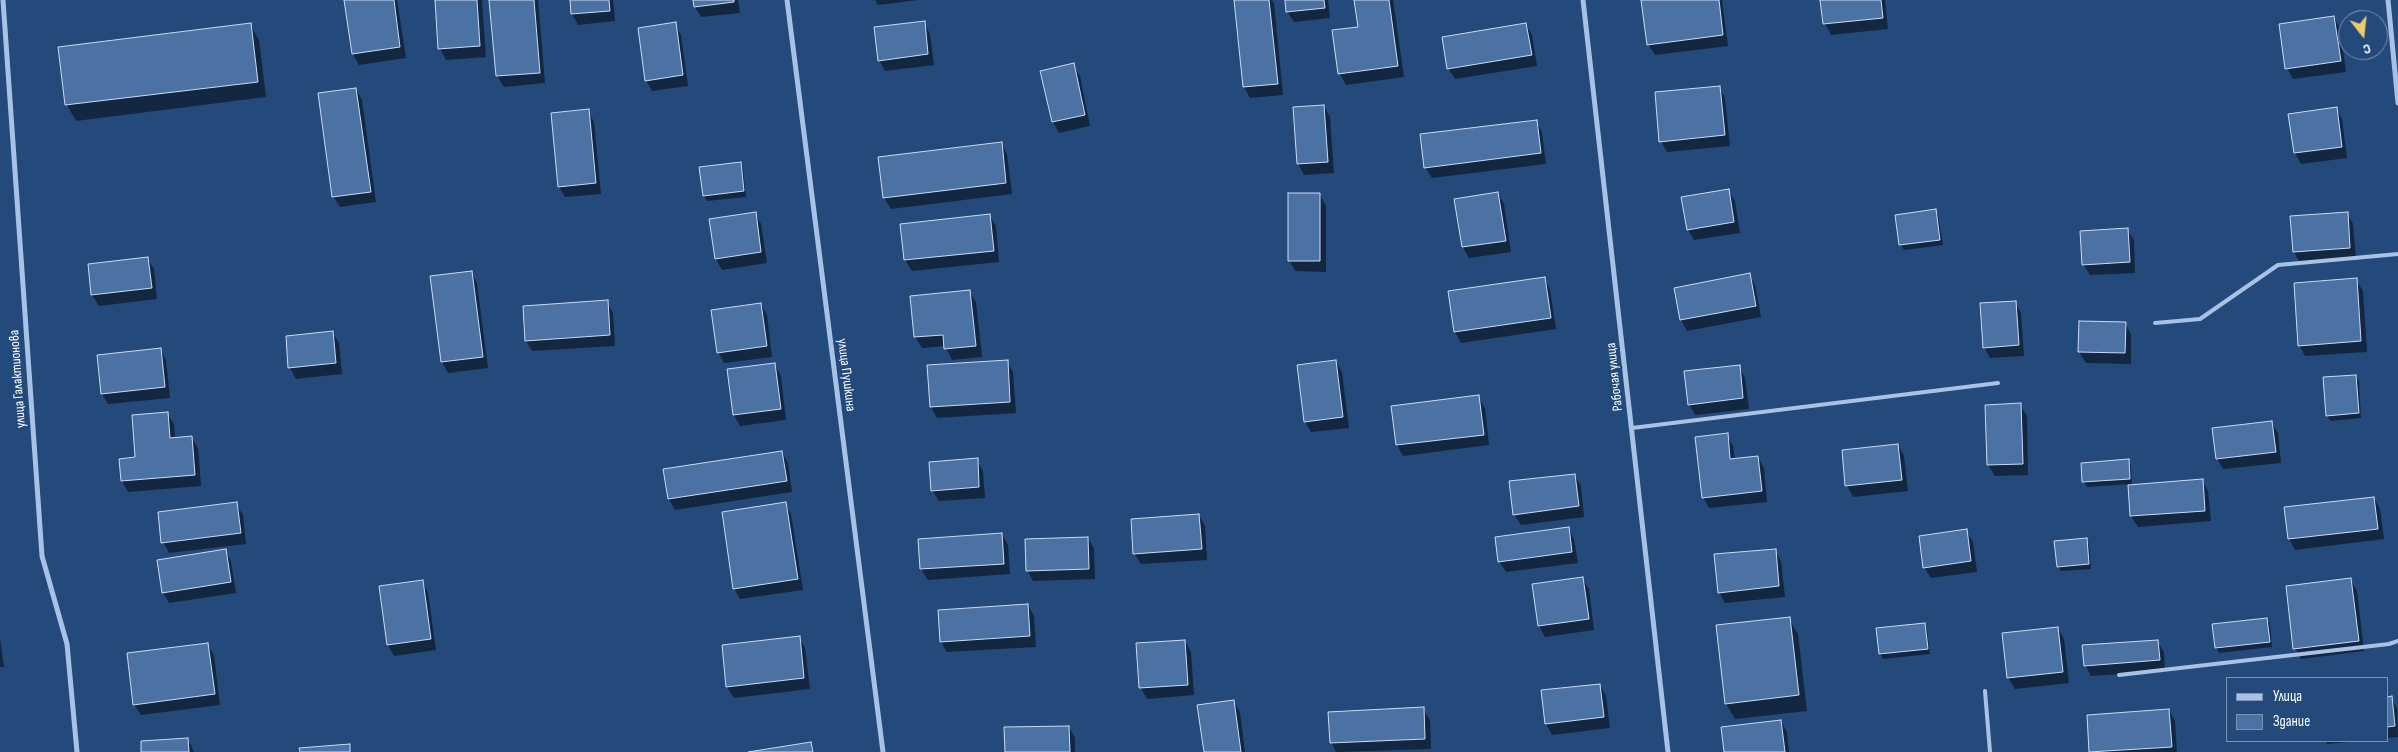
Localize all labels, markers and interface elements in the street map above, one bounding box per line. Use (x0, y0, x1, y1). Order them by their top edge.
north arrow (2338, 10, 2388, 60)
text: С (2361, 40, 2373, 58)
street label: улица Галактионова (6, 329, 30, 429)
street label: улица Пушкина (833, 338, 859, 412)
street label: Рабочая улица (1603, 342, 1627, 412)
legend (2226, 677, 2388, 742)
text: Улица (2273, 687, 2302, 706)
text: Здание (2273, 712, 2310, 731)

